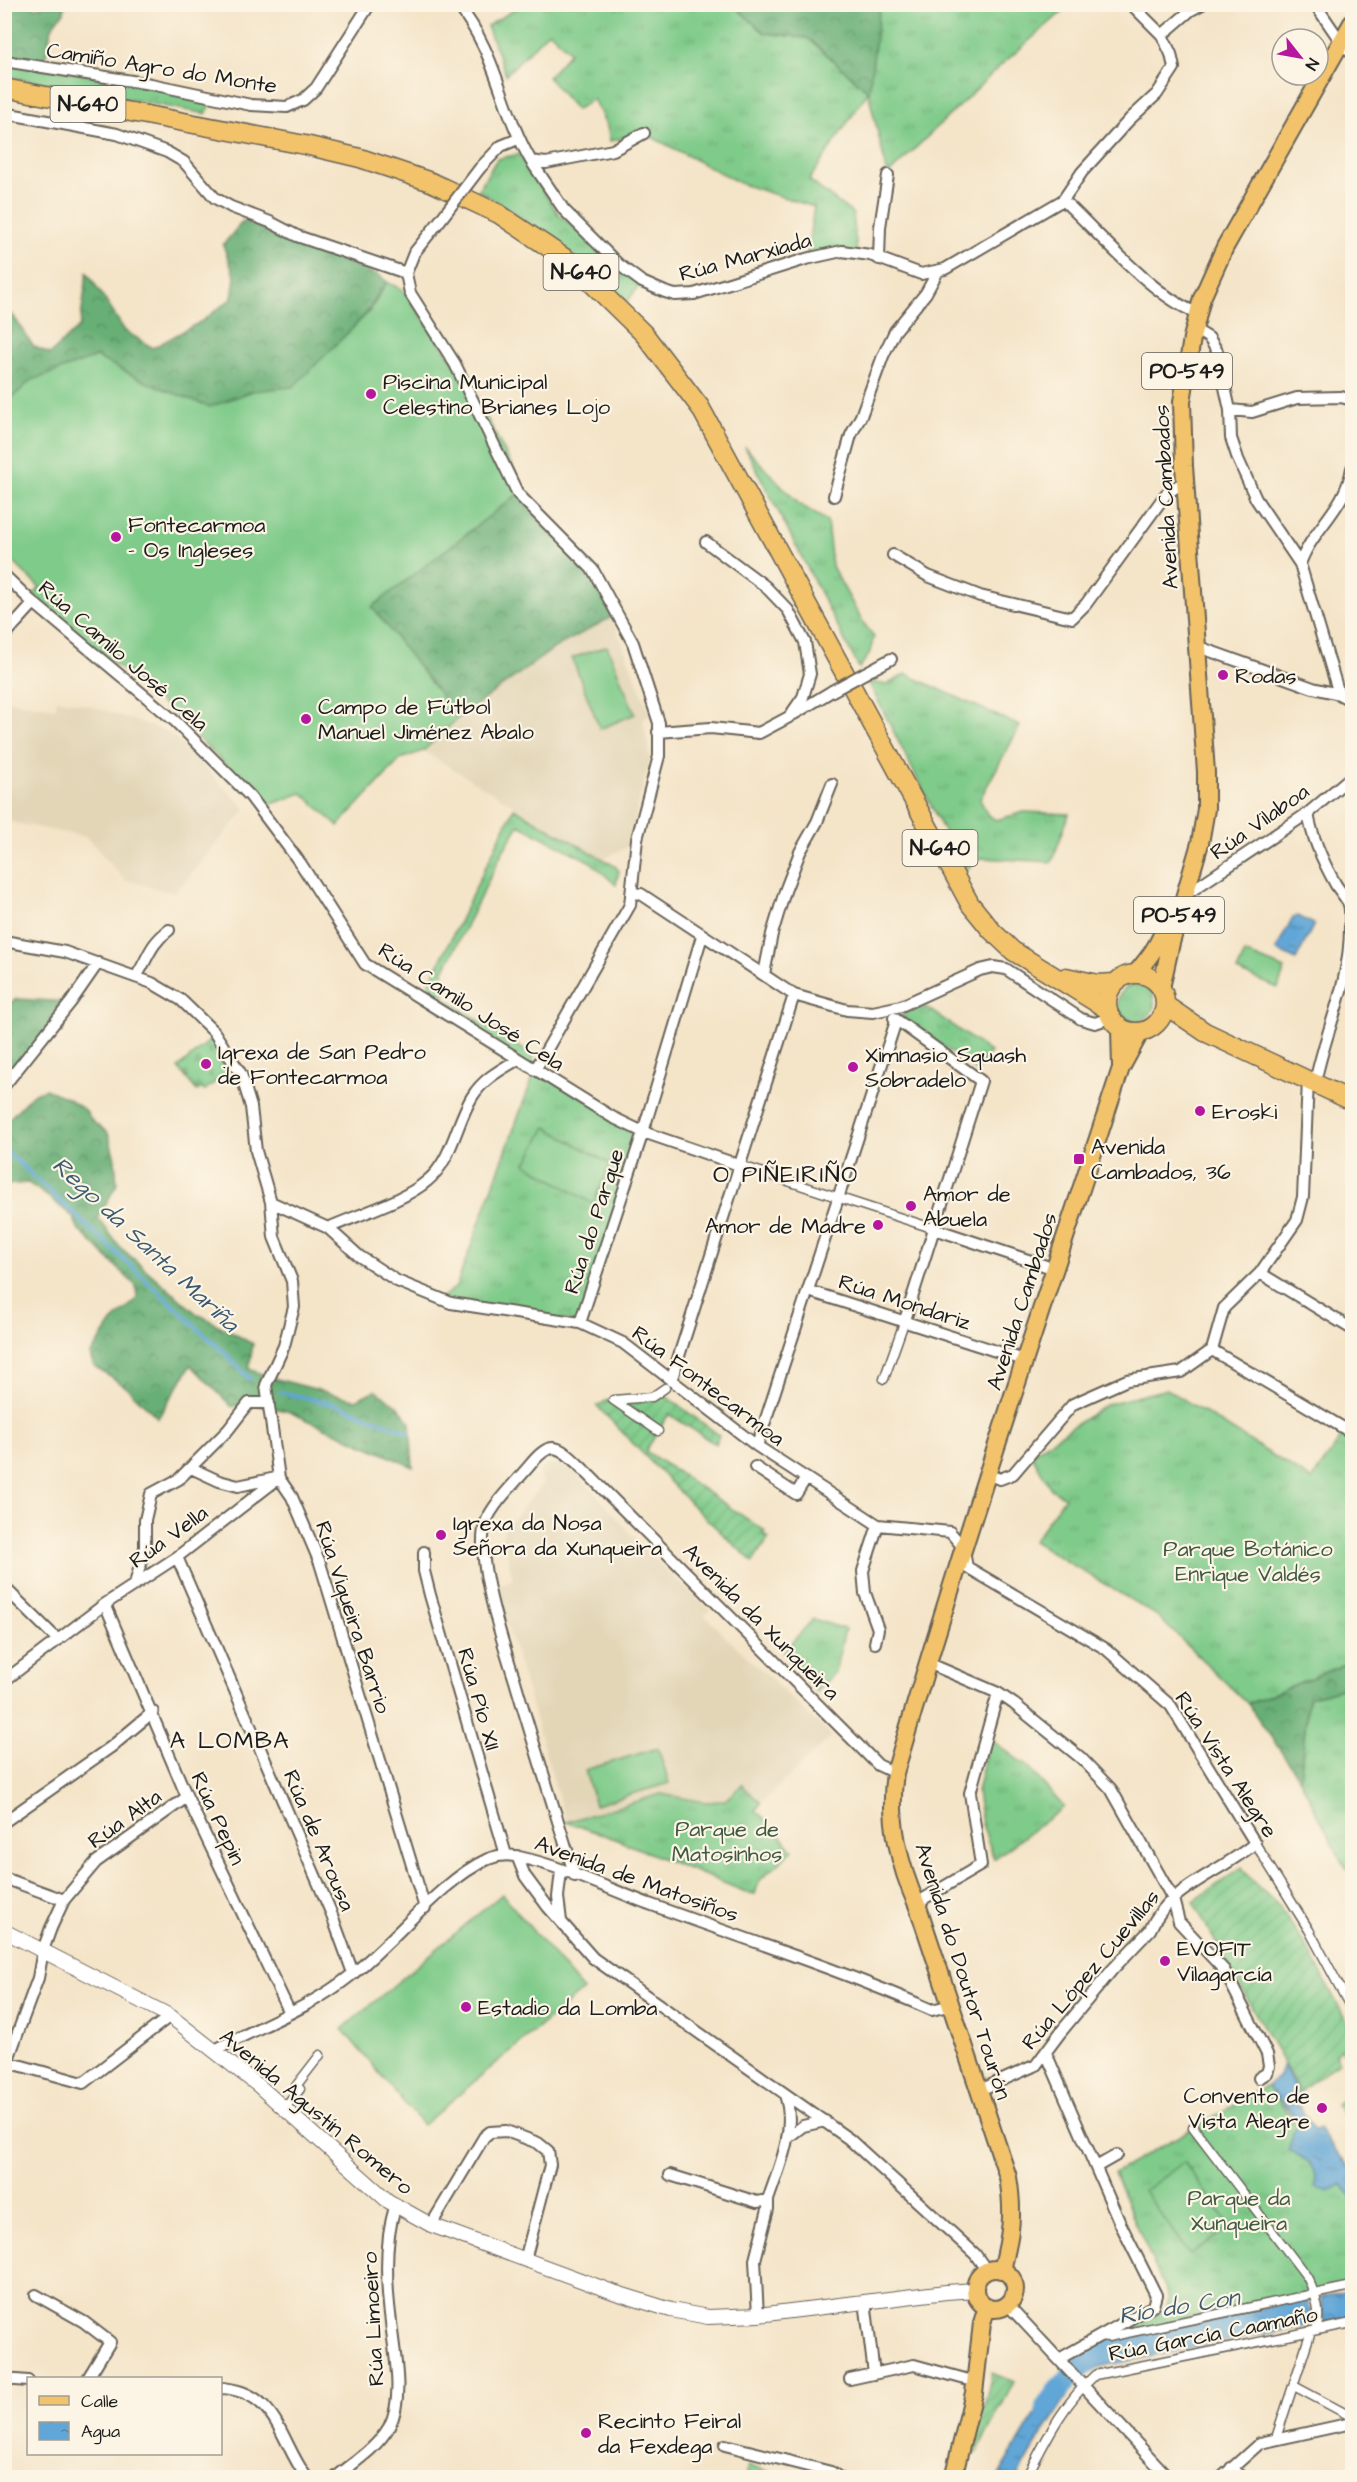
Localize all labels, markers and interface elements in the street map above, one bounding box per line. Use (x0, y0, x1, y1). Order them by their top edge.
north arrow (1270, 27, 1330, 87)
street label: Camiño Agro do Monte (44, 35, 279, 103)
text: N (1300, 54, 1324, 74)
road number: N-640 (50, 86, 125, 122)
street label: Rúa Marxiada (676, 225, 815, 290)
road number: N-640 (544, 254, 618, 290)
road number: PO-549 (1142, 353, 1232, 389)
place label: Piscina Municipal Celestino Brianes Lojo (383, 367, 611, 423)
marker: Piscina Municipal Celestino Brianes Lojo (364, 387, 378, 401)
street label: Avenida Cambados (1146, 404, 1187, 590)
place label: Fontecarmoa - Os Ingleses (128, 510, 265, 567)
marker: Fontecarmoa - Os Ingleses (109, 530, 123, 544)
street label: Rúa Camilo José Cela (31, 573, 215, 739)
place label: Rodas (1235, 661, 1297, 692)
marker: Rodas (1216, 668, 1230, 682)
place label: Campo de Fútbol Manuel Jiménez Abalo (318, 692, 534, 748)
marker: Campo de Fútbol Manuel Jiménez Abalo (299, 712, 313, 726)
street label: Rúa Vilaboa (1204, 777, 1316, 868)
road number: N-640 (902, 830, 978, 866)
road number: PO-549 (1134, 897, 1224, 933)
street label: Rúa Camilo José Cela (372, 935, 570, 1079)
place label: Igrexa de San Pedro de Fontecarmoa (218, 1037, 427, 1093)
place label: Ximnasio Squash Sobradelo (865, 1040, 1026, 1096)
marker: Igrexa de San Pedro de Fontecarmoa (199, 1057, 213, 1071)
marker: Ximnasio Squash Sobradelo (846, 1060, 860, 1074)
place label: Eroski (1212, 1097, 1277, 1128)
marker: Eroski (1193, 1104, 1207, 1118)
place label: Avenida Cambados, 36 (1091, 1132, 1231, 1188)
street label: Rúa do Parque (556, 1145, 633, 1298)
water label: Rego da Santa Mariña (44, 1149, 247, 1342)
marker: Avenida Cambados, 36 (1072, 1152, 1086, 1166)
district label: O PIÑEIRIÑO (713, 1158, 859, 1192)
place label: Amor de Abuela (923, 1179, 1011, 1235)
marker: Amor de Abuela (904, 1199, 918, 1213)
street label: Avenida Cambados (979, 1209, 1066, 1394)
place label: Amor de Madre (705, 1211, 866, 1242)
marker: Amor de Madre (871, 1218, 885, 1232)
street label: Rúa Mondariz (834, 1266, 975, 1338)
street label: Rúa Fontecarmoa (625, 1318, 791, 1454)
street label: Rúa Vella (123, 1498, 215, 1576)
place label: Igrexa da Nosa Señora da Xunqueira (453, 1508, 662, 1564)
street label: Rúa Viqueira Barrio (307, 1517, 399, 1718)
marker: Igrexa da Nosa Señora da Xunqueira (434, 1528, 448, 1542)
park label: Parque Botánico Enrique Valdés (1163, 1534, 1333, 1590)
street label: Avenida da Xunqueira (675, 1537, 846, 1708)
street label: Rúa Pío XII (449, 1645, 508, 1754)
street label: Rúa Vista Alegre (1166, 1686, 1285, 1845)
district label: A LOMBA (170, 1724, 290, 1758)
street label: Rúa de Arousa (275, 1765, 362, 1916)
street label: Rúa Pepin (183, 1767, 253, 1870)
street label: Rúa Alta (82, 1782, 168, 1857)
park label: Parque de Matosinhos (672, 1814, 782, 1870)
street label: Avenida de Matosiños (530, 1828, 743, 1931)
street label: Avenida do Doutor Tourón (906, 1839, 1019, 2104)
street label: Rúa López Cuevillas (1015, 1883, 1168, 2057)
place label: EVOFIT Vilagarcía (1177, 1934, 1272, 1991)
marker: EVOFIT Vilagarcía (1158, 1954, 1172, 1968)
place label: Estadio da Lomba (478, 1993, 658, 2024)
marker: Estadio da Lomba (459, 2000, 473, 2014)
street label: Avenida Agustín Romero (212, 2022, 420, 2204)
place label: Convento de Vista Alegre (1183, 2081, 1310, 2138)
marker: Convento de Vista Alegre (1315, 2101, 1329, 2115)
park label: Parque da Xunqueira (1187, 2183, 1291, 2239)
street label: Rúa Limoeiro (354, 2250, 393, 2387)
water label: Río do Con (1116, 2280, 1244, 2333)
street label: Rúa García Caamaño (1106, 2299, 1321, 2370)
legend (27, 2377, 222, 2455)
text: Calle (81, 2389, 119, 2414)
place label: Recinto Feiral da Fexdega (598, 2406, 741, 2463)
text: Agua (81, 2419, 120, 2445)
marker: Recinto Feiral da Fexdega (579, 2426, 593, 2440)

